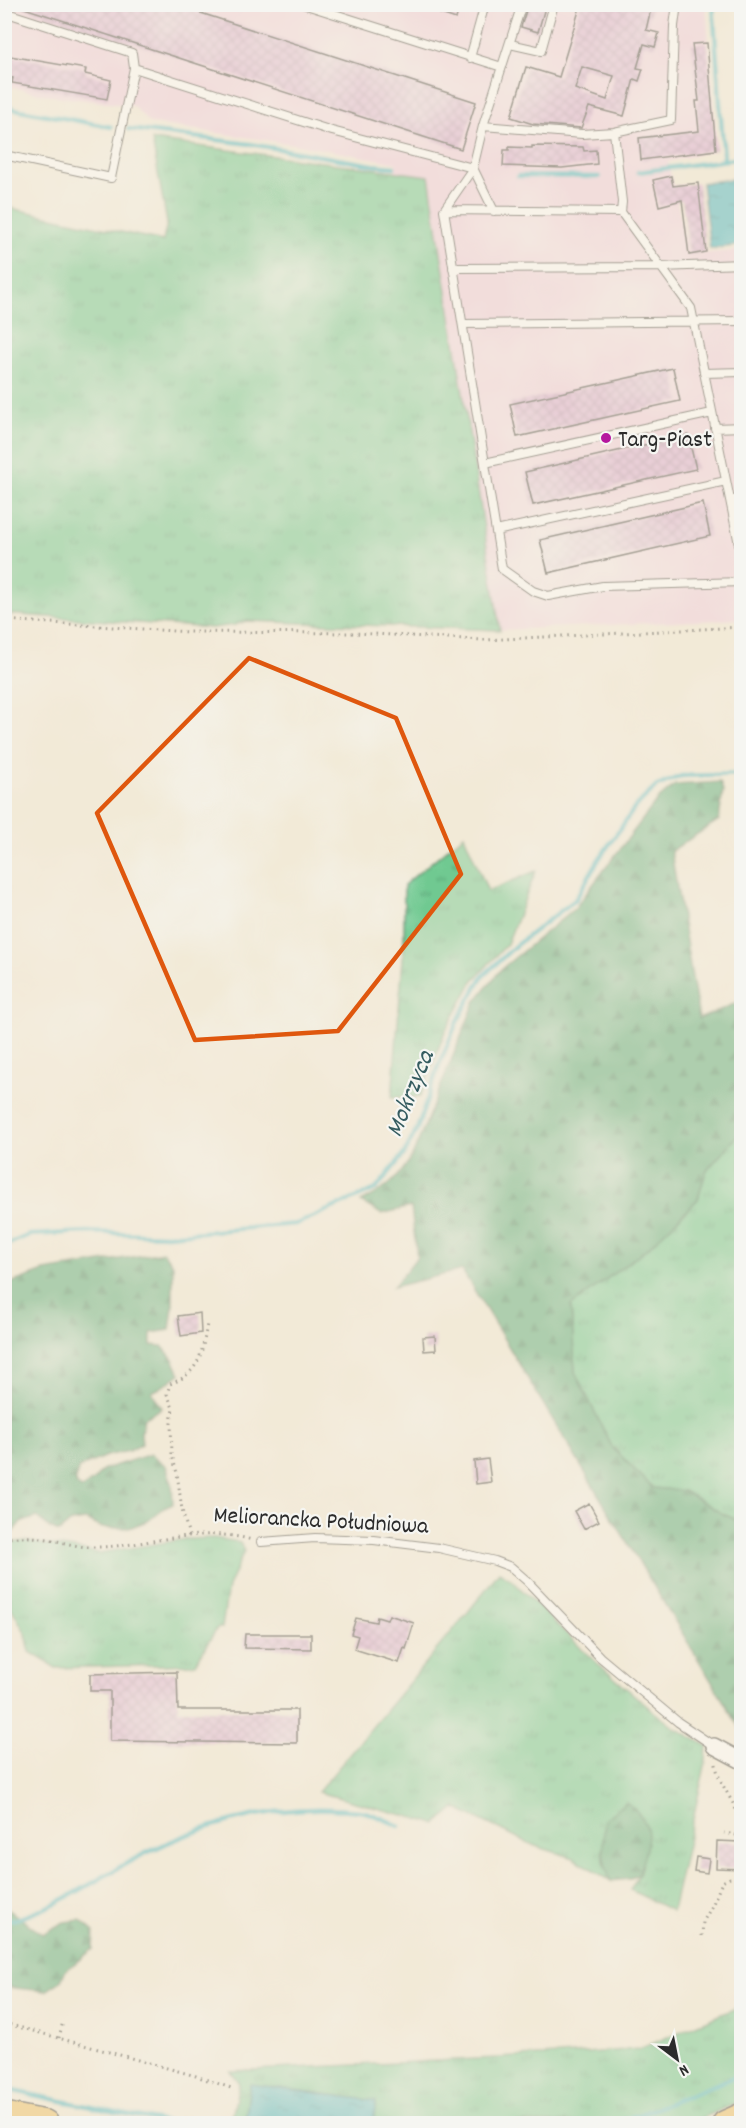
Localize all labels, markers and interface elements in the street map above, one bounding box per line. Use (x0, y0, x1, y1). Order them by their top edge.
place label: Targ-Piast (618, 424, 712, 458)
marker: Targ-Piast (599, 431, 613, 445)
water label: Mokrzyca (377, 1044, 446, 1143)
street label: Meliorancka Południowa (213, 1499, 430, 1545)
north arrow (647, 2029, 707, 2089)
text: N (674, 2058, 693, 2081)

